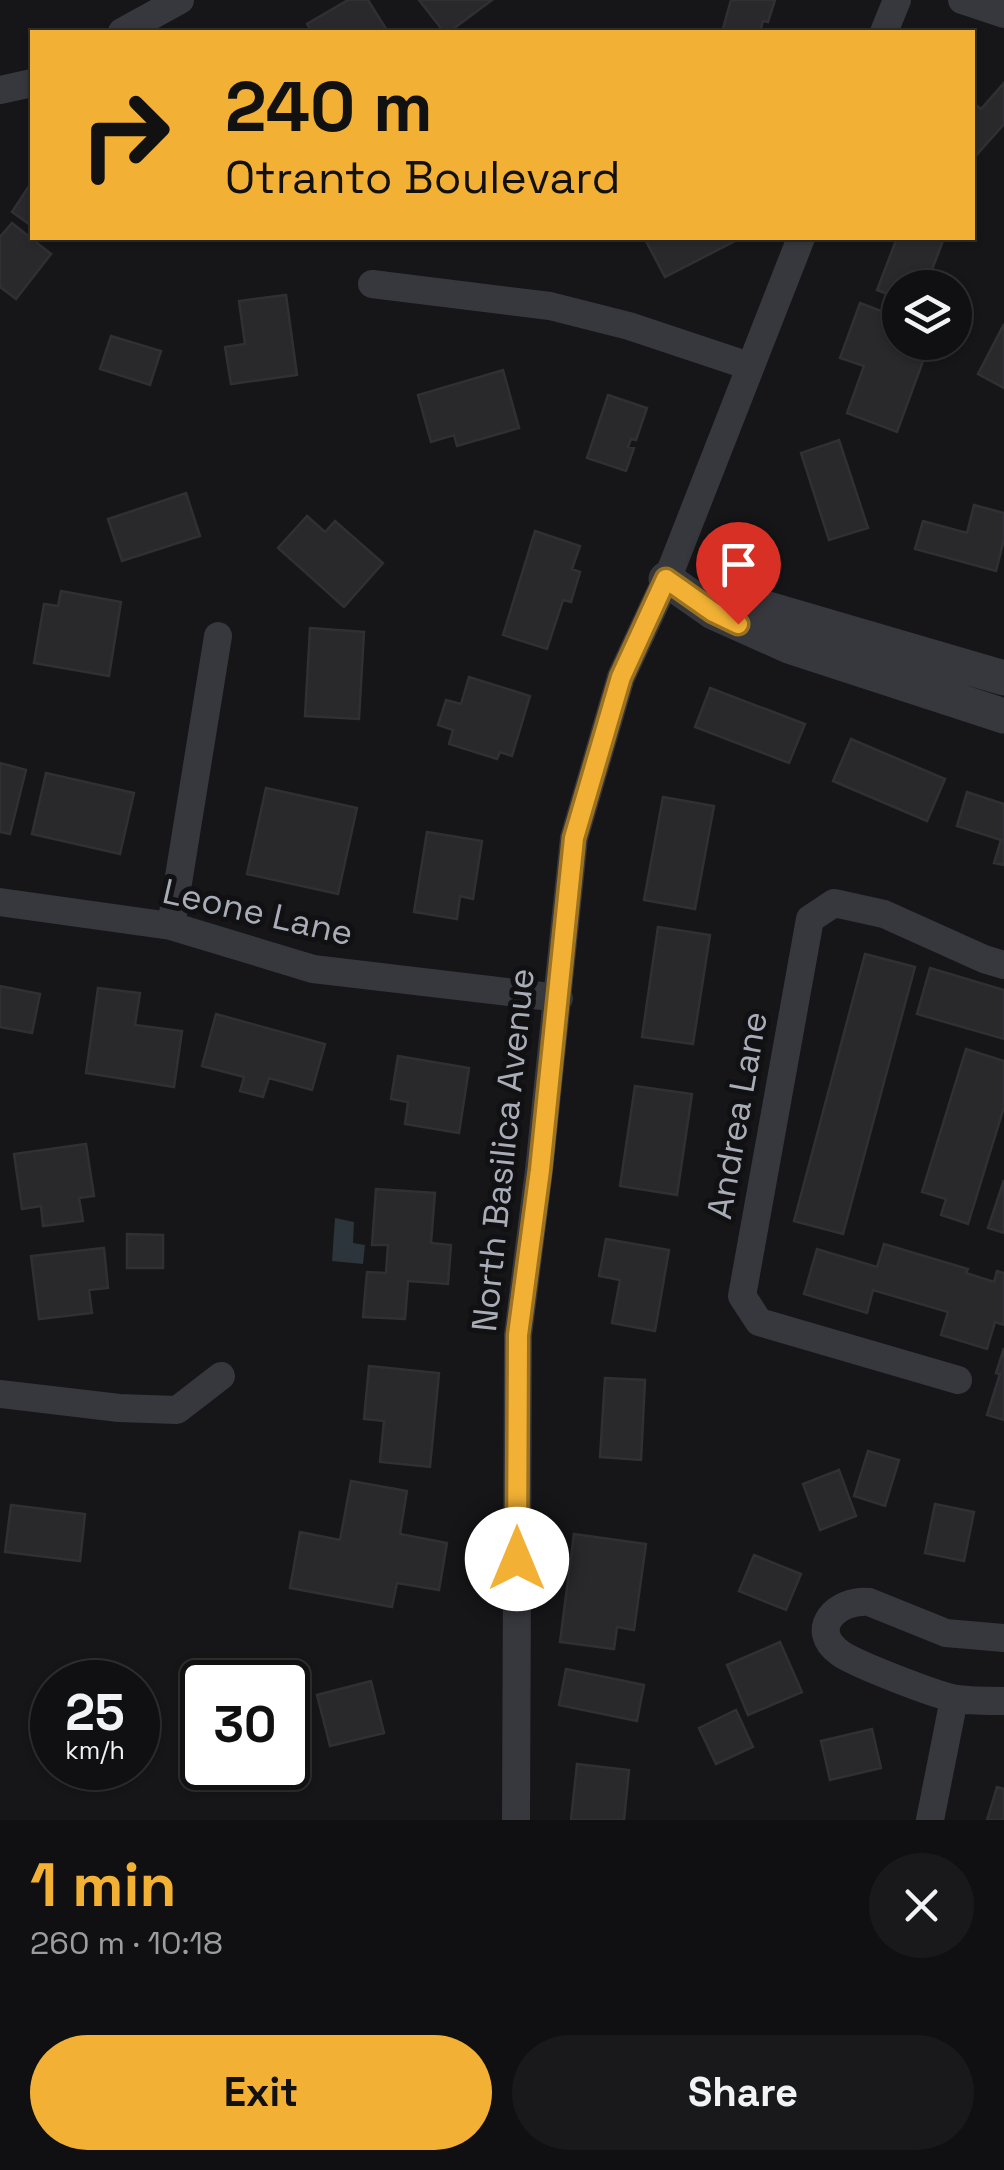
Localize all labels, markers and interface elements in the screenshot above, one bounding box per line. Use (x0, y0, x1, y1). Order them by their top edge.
text: 240 m (225, 62, 433, 151)
icon: right (60, 70, 190, 200)
text: Otranto Boulevard (225, 149, 621, 206)
map controls (882, 270, 972, 360)
button: layers (882, 270, 972, 360)
pin (696, 522, 781, 625)
icon: arrive (711, 537, 766, 592)
street label: Leone Lane (159, 869, 357, 955)
street label: North Basilica Avenue (462, 966, 544, 1334)
street label: Andrea Lane (697, 1008, 777, 1222)
position arrow (465, 1507, 569, 1611)
speed limit sign: 30 (180, 1660, 310, 1790)
text: 25 (65, 1681, 125, 1745)
text: km/h (65, 1734, 125, 1766)
text: 1 min (30, 1847, 177, 1924)
button: close (869, 1853, 974, 1958)
text: 260 m · 10:18 (30, 1923, 223, 1963)
button: Exit (30, 2035, 492, 2150)
button: Share (512, 2035, 974, 2150)

